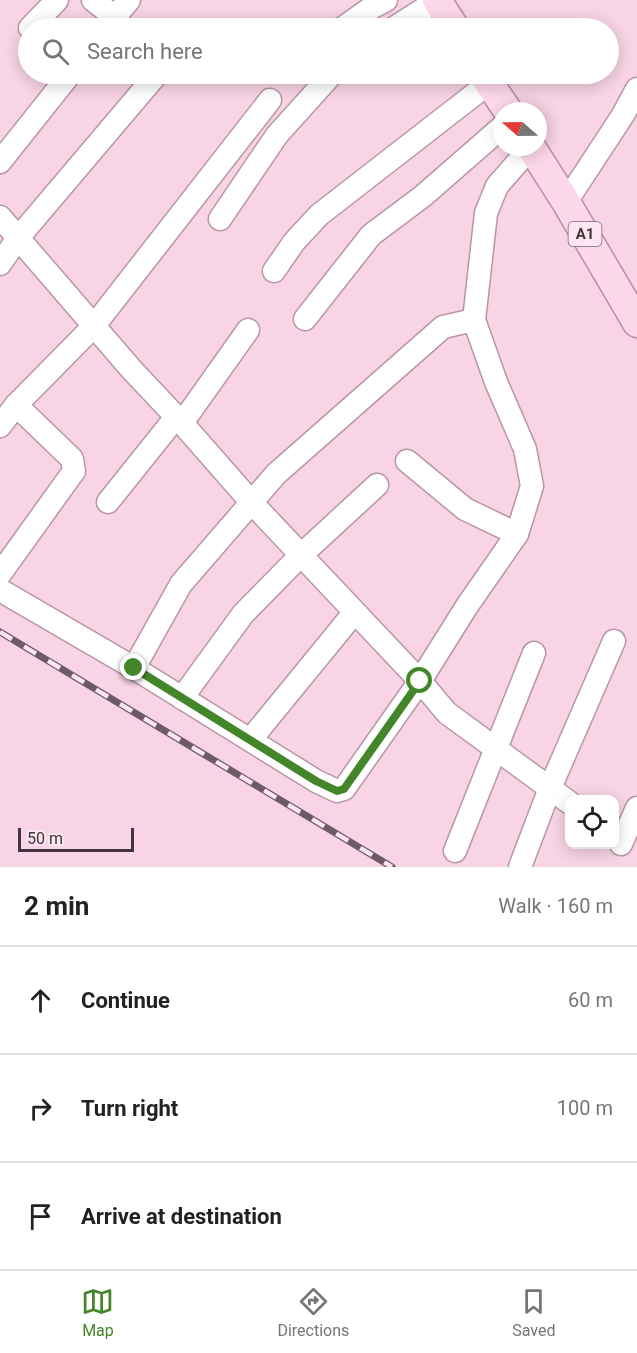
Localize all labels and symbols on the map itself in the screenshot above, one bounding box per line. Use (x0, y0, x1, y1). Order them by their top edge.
north arrow (493, 102, 547, 156)
road number: A1 (568, 222, 602, 246)
route end (120, 654, 146, 680)
route start (406, 667, 432, 693)
scale bar (18, 825, 134, 852)

